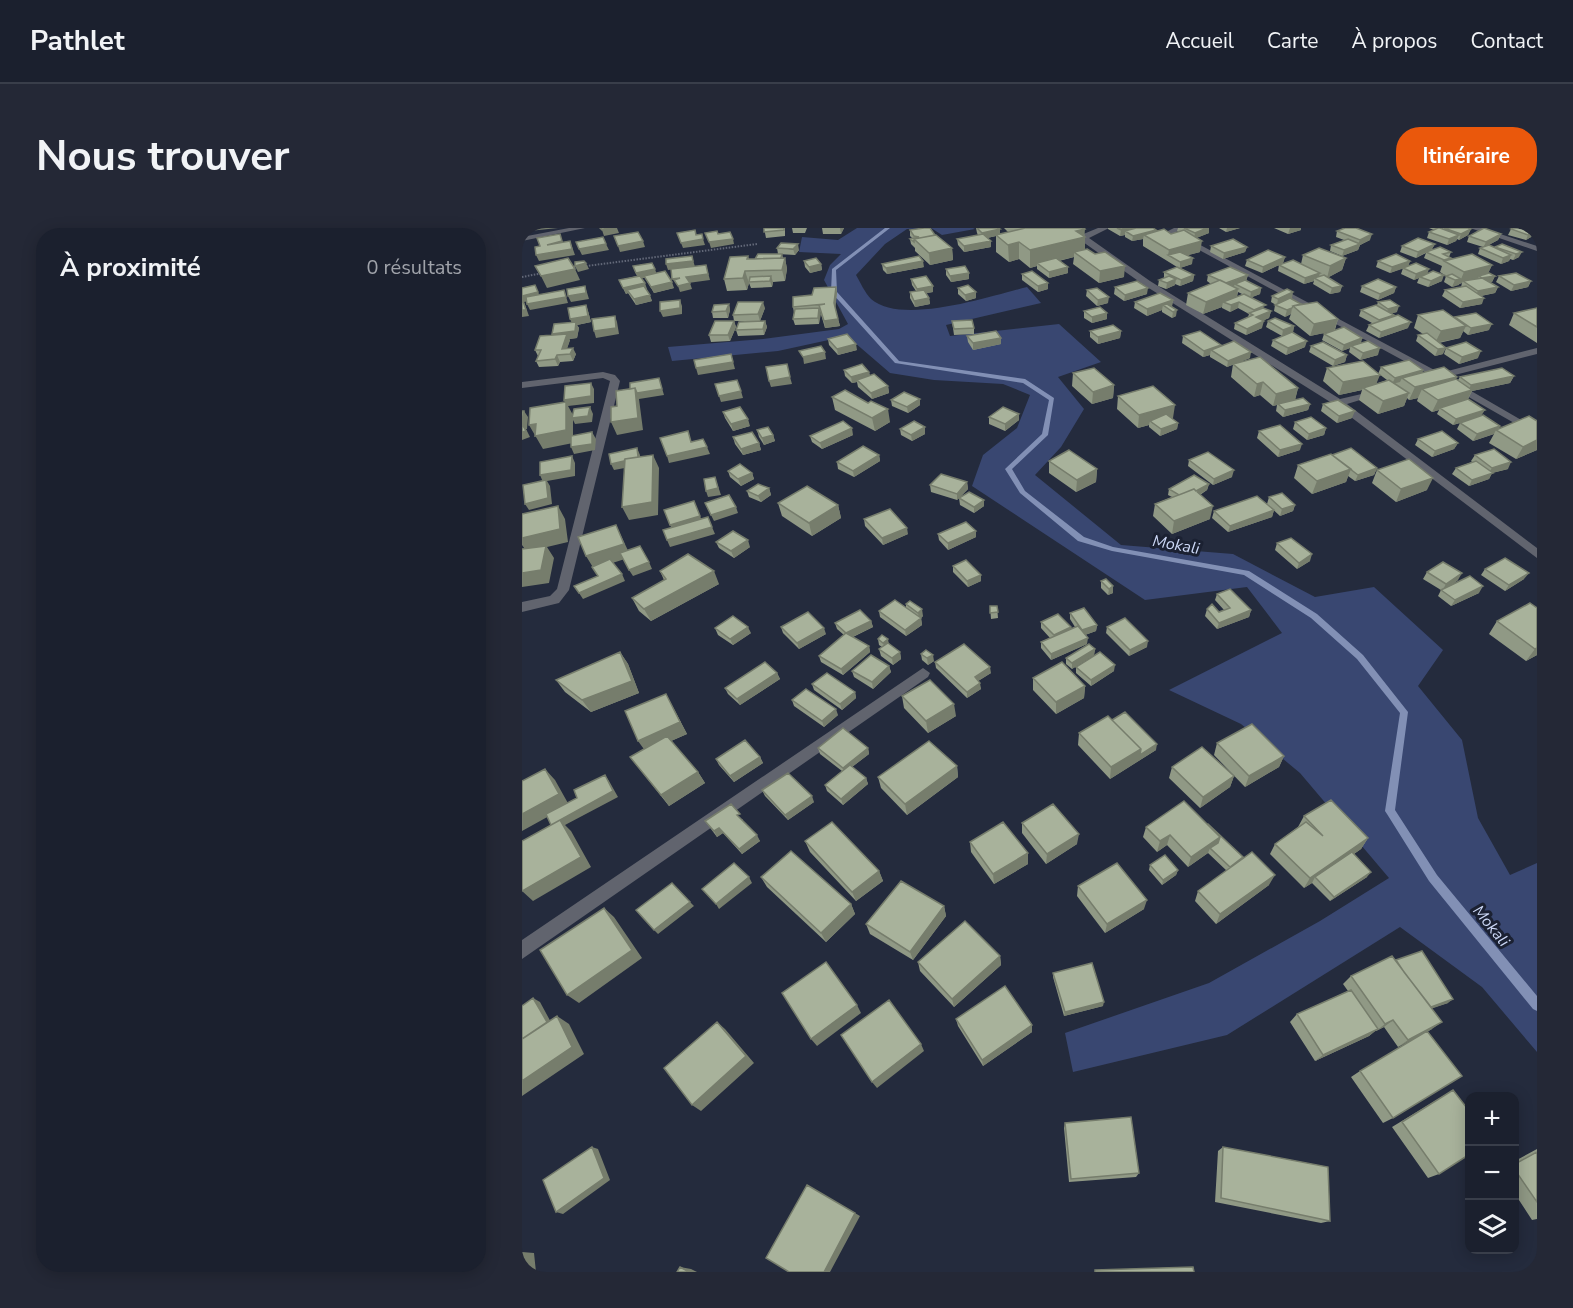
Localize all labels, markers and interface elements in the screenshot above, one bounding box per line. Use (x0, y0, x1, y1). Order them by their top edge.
text: Pathlet (30, 22, 125, 60)
text: Accueil (1165, 27, 1234, 55)
text: Carte (1267, 27, 1318, 55)
text: À propos (1351, 27, 1437, 55)
text: Contact (1470, 27, 1543, 55)
button: Itinéraire (1396, 127, 1537, 185)
text: Nous trouver (36, 128, 289, 185)
text: À proximité (60, 250, 201, 285)
text: 0 résultats (366, 254, 462, 281)
water label: Mokali (1151, 530, 1202, 560)
water label: Mokali (1468, 901, 1515, 952)
map controls (1465, 1092, 1519, 1254)
button: + (1465, 1092, 1519, 1146)
button: − (1465, 1146, 1519, 1200)
button: layers (1465, 1200, 1519, 1254)

